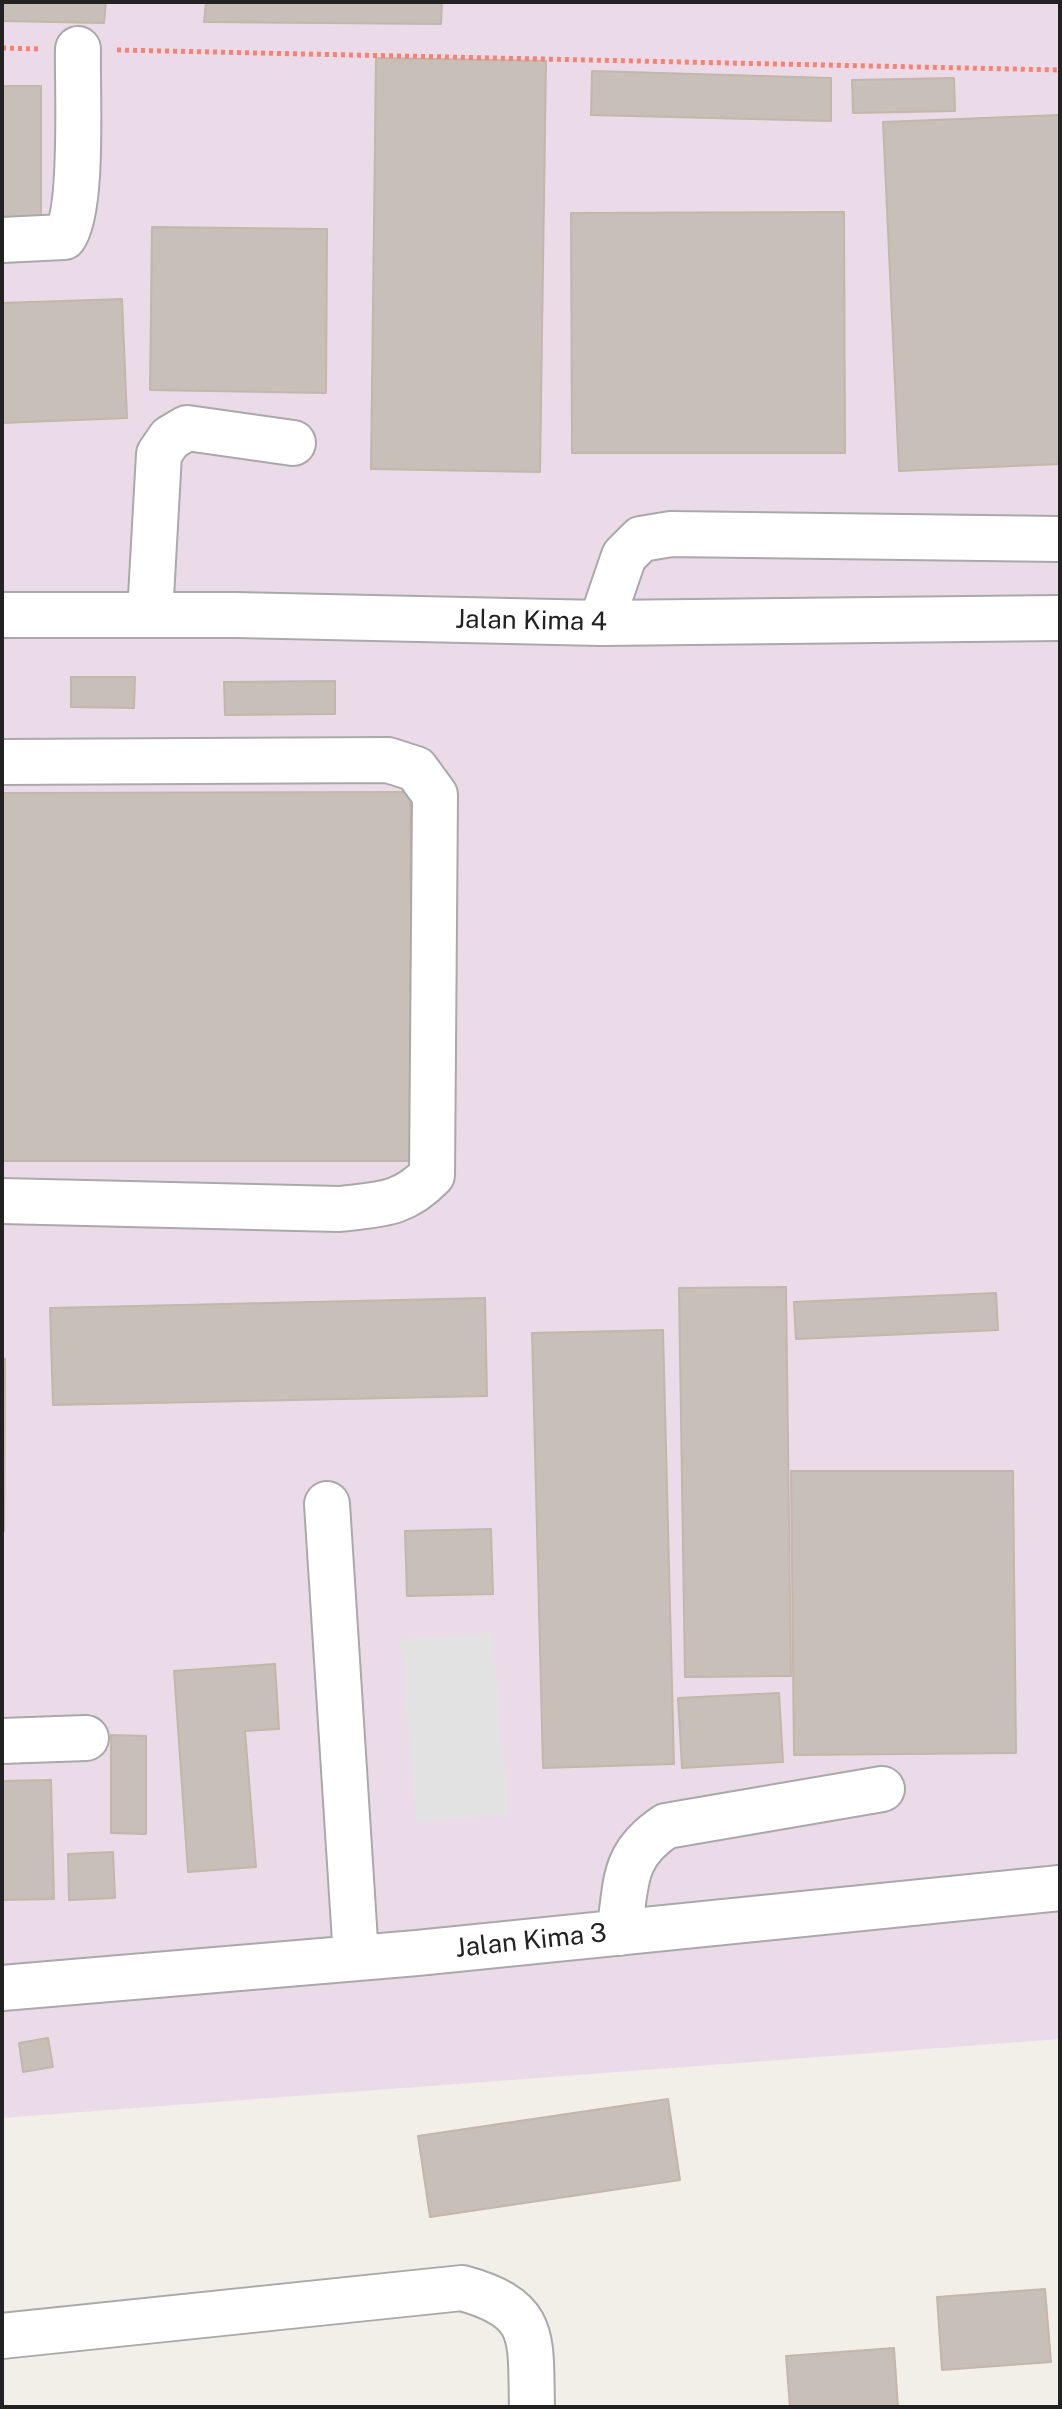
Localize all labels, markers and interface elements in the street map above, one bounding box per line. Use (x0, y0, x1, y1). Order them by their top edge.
street label: Jalan Kima 4 (455, 604, 607, 638)
street label: Jalan Kima 3 (454, 1918, 608, 1964)

